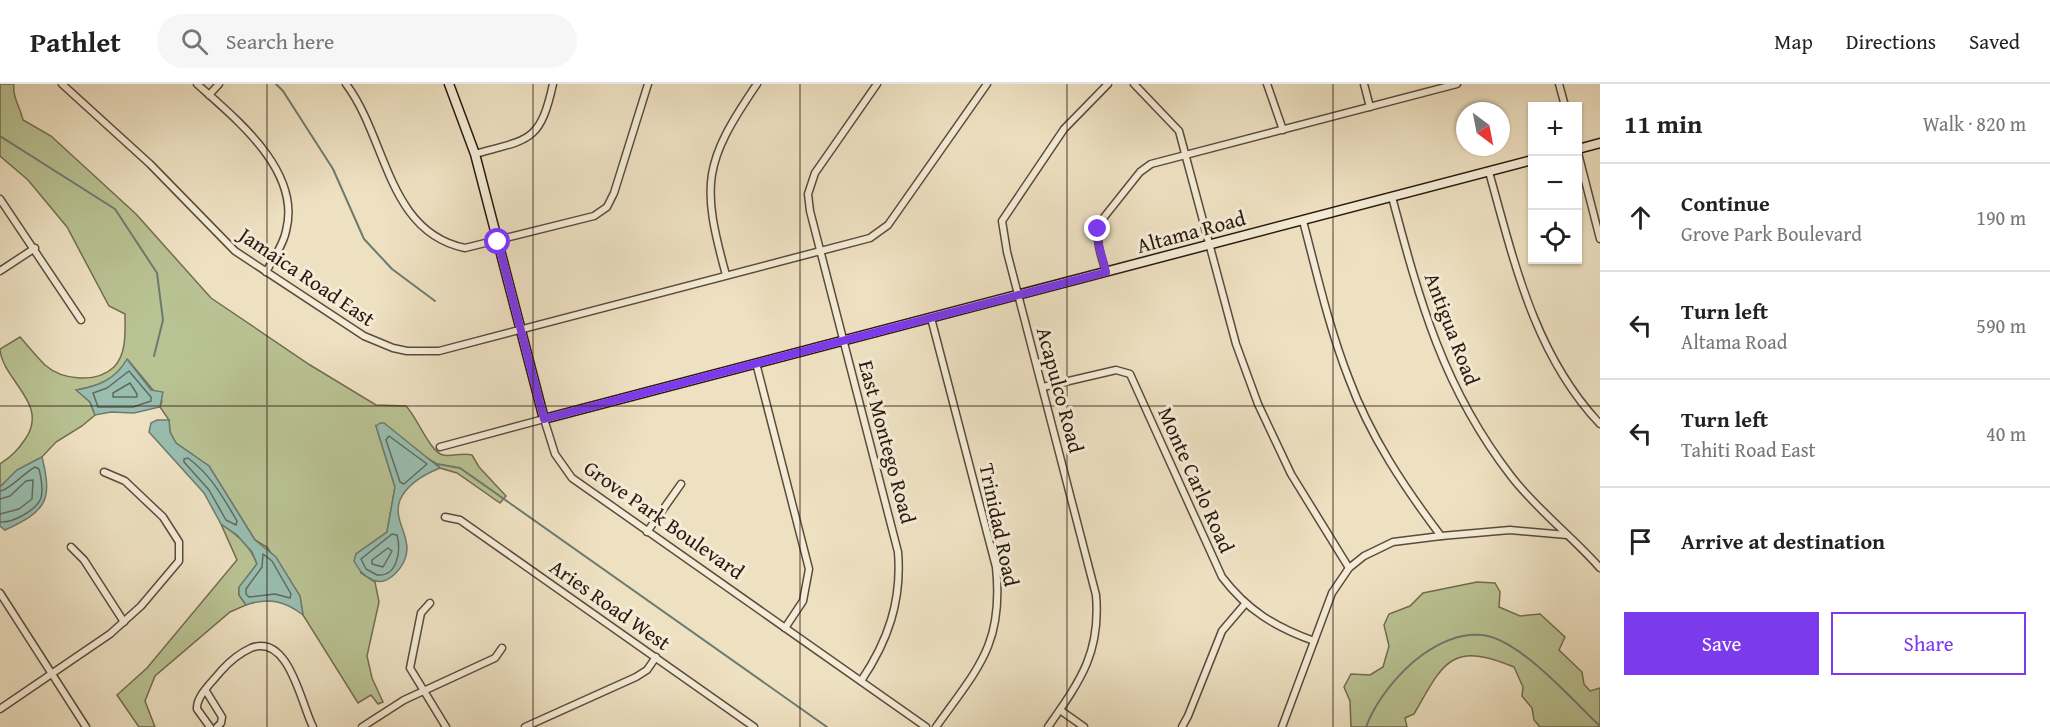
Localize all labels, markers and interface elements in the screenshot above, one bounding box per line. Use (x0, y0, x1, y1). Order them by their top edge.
search box (157, 14, 577, 68)
text: Pathlet (30, 21, 121, 62)
icon: search (178, 25, 211, 58)
text: Search here (226, 25, 334, 57)
text: Map (1774, 26, 1813, 57)
text: Directions (1846, 26, 1936, 57)
text: Saved (1969, 26, 2020, 57)
north arrow (1456, 102, 1510, 156)
map controls (1528, 102, 1582, 264)
button: + (1528, 102, 1582, 156)
text: 11 min (1624, 104, 1702, 143)
text: Walk · 820 m (1923, 109, 2026, 138)
button: − (1528, 156, 1582, 210)
text: Continue (1681, 187, 1770, 219)
icon: ahead (1624, 201, 1657, 234)
street label: Altama Road (1133, 202, 1250, 261)
text: 190 m (1976, 203, 2026, 232)
button: locate (1528, 210, 1582, 264)
route end (1084, 215, 1110, 241)
street label: Jamaica Road East (231, 218, 382, 334)
text: Grove Park Boulevard (1681, 219, 1862, 248)
route start (484, 228, 510, 254)
street label: Antigua Road (1417, 268, 1488, 390)
text: Turn left (1681, 295, 1768, 327)
icon: left (1624, 309, 1657, 342)
text: 590 m (1976, 311, 2026, 340)
street label: Acapulco Road (1029, 323, 1092, 457)
text: Altama Road (1681, 327, 1787, 356)
street label: East Montego Road (851, 357, 924, 528)
street label: Monte Carlo Road (1150, 402, 1243, 558)
text: Turn left (1681, 403, 1768, 435)
icon: left (1624, 417, 1657, 450)
text: 40 m (1986, 419, 2026, 448)
text: Tahiti Road East (1681, 435, 1816, 464)
street label: Grove Park Boulevard (578, 452, 752, 587)
street label: Trinidad Road (971, 461, 1028, 590)
icon: arrive (1624, 525, 1657, 558)
text: Arrive at destination (1681, 525, 1885, 557)
street label: Aries Road West (544, 551, 678, 658)
button: Save (1624, 612, 1819, 675)
button: Share (1831, 612, 2026, 675)

